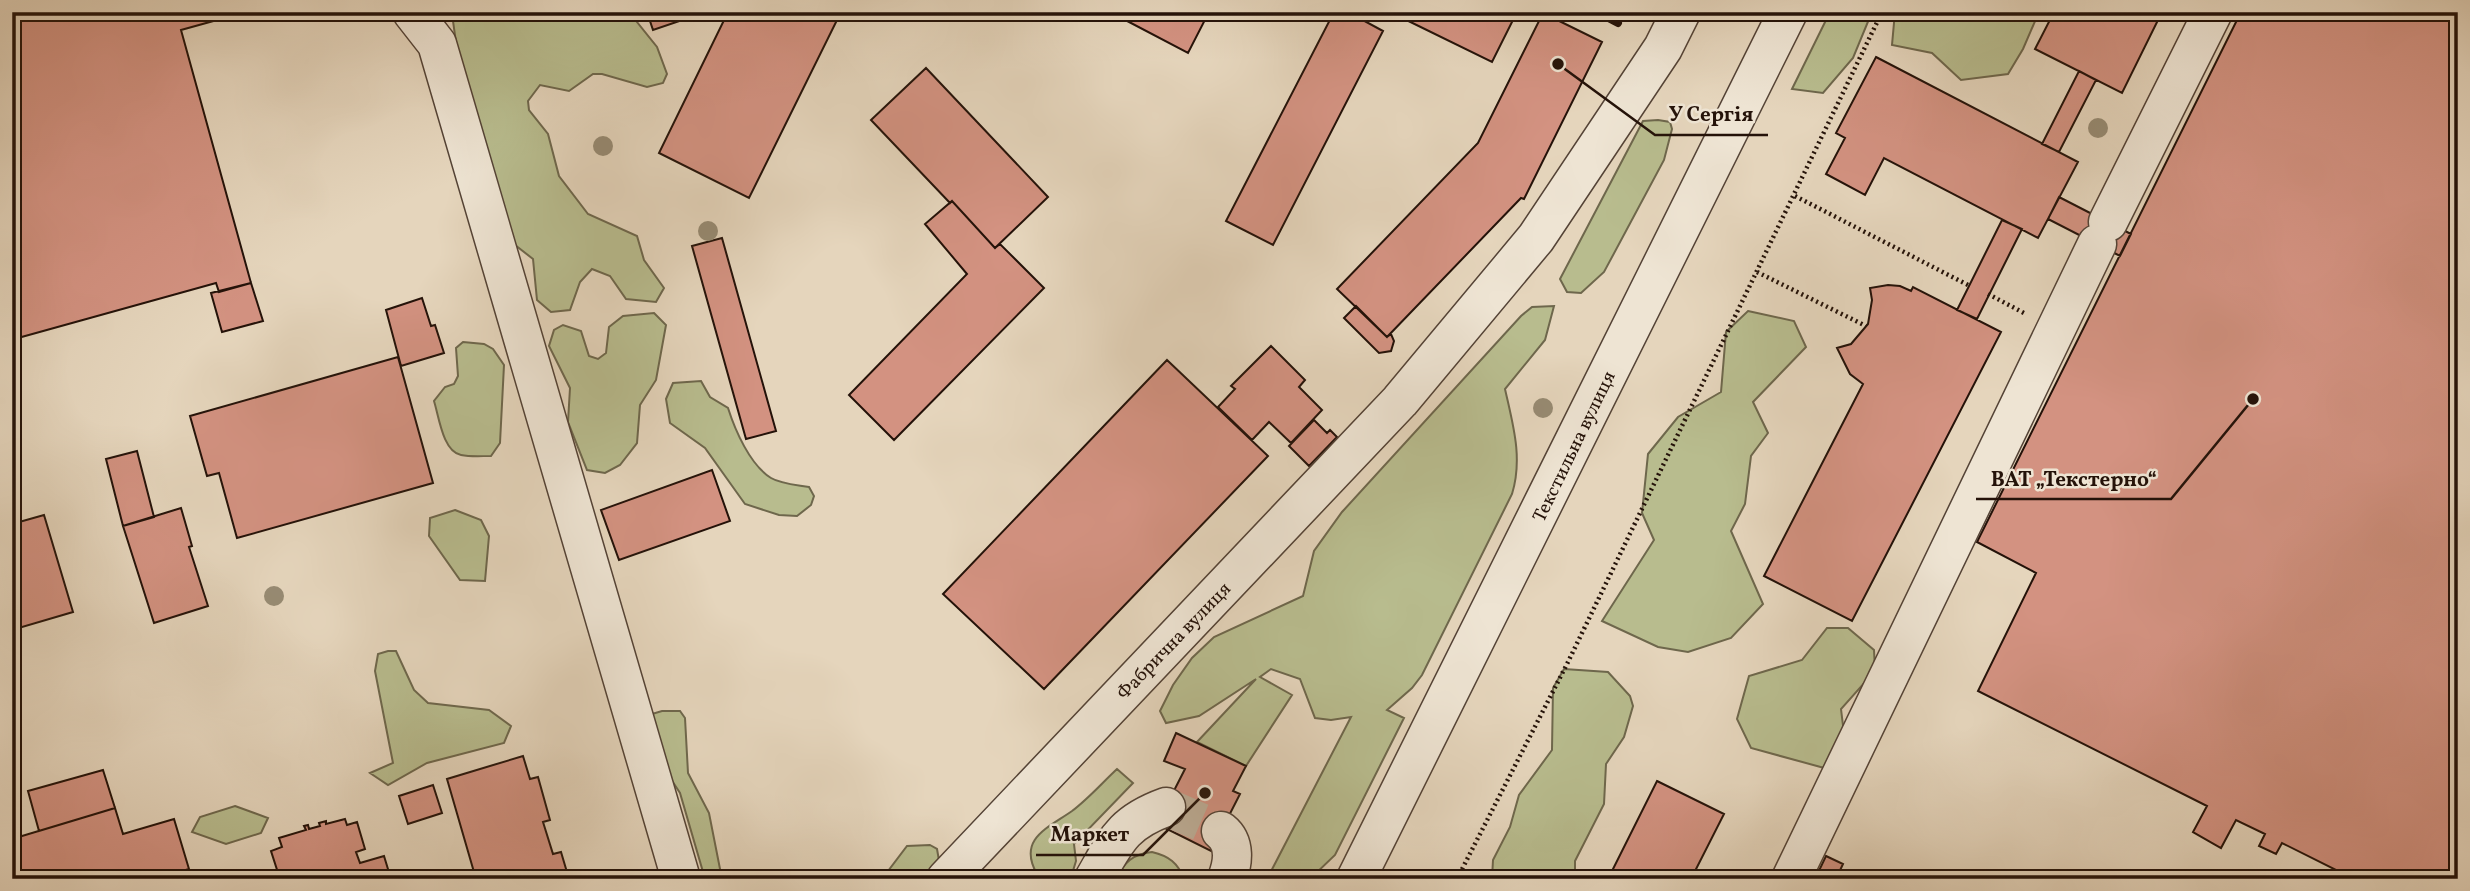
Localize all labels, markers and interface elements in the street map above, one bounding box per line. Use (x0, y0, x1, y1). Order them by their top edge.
callout: У Сергія (1655, 93, 1768, 135)
text: У Сергія (1669, 101, 1753, 130)
street label: Текстильна вулиця (1527, 367, 1623, 527)
callout: ВАТ „Текстерно“ (1976, 457, 2171, 499)
text: ВАТ „Текстерно“ (1991, 466, 2157, 495)
street label: Фабрична вулиця (1111, 577, 1238, 706)
callout: Маркет (1036, 813, 1143, 855)
text: Маркет (1051, 821, 1130, 850)

